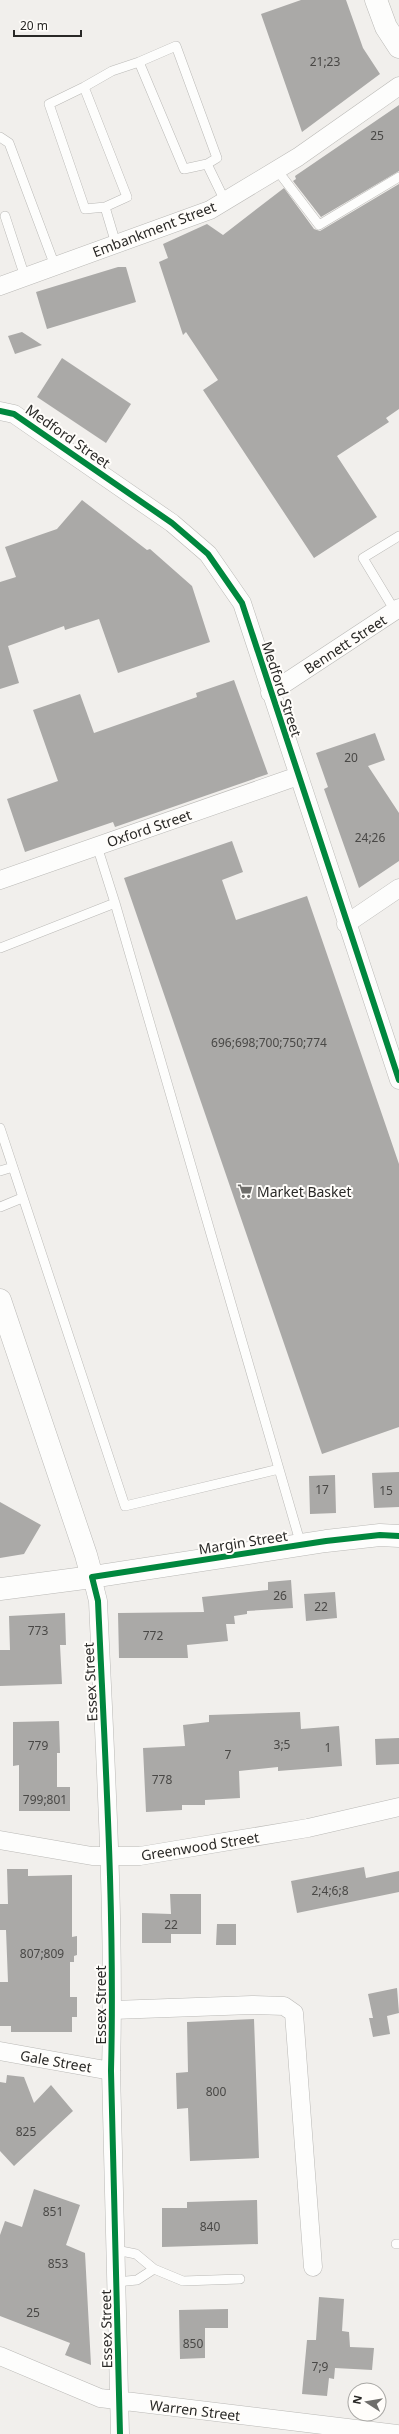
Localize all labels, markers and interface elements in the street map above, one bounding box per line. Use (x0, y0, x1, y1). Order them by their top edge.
scale bar (14, 12, 81, 38)
text: 20 m (20, 17, 48, 34)
house number: 21;23 (310, 53, 340, 70)
house number: 25 (370, 127, 384, 144)
street label: Embankment Street (89, 197, 219, 261)
street label: Medford Street (22, 400, 114, 472)
street label: Bennett Street (300, 610, 390, 678)
street label: Medford Street (258, 639, 306, 739)
house number: 20 (344, 749, 358, 766)
street label: Oxford Street (104, 805, 194, 851)
house number: 24;26 (355, 829, 385, 846)
house number: 696;698;700;750;774 (211, 1034, 327, 1051)
supermarket icon: Market Basket (236, 1182, 254, 1200)
place label: Market Basket (257, 1182, 352, 1201)
house number: 17 (315, 1481, 329, 1498)
house number: 15 (379, 1482, 393, 1499)
street label: Margin Street (197, 1526, 289, 1558)
house number: 26 (273, 1587, 287, 1604)
house number: 22 (314, 1598, 328, 1615)
house number: 773 (28, 1622, 48, 1639)
house number: 772 (143, 1627, 163, 1644)
street label: Essex Street (78, 1642, 102, 1722)
house number: 3;5 (274, 1736, 291, 1753)
house number: 779 (28, 1737, 48, 1754)
house number: 1 (325, 1739, 331, 1756)
house number: 7 (225, 1746, 232, 1763)
house number: 778 (152, 1771, 172, 1788)
house number: 799;801 (23, 1791, 67, 1808)
street label: Greenwood Street (140, 1827, 260, 1865)
house number: 2;4;6;8 (311, 1882, 349, 1899)
house number: 22 (164, 1916, 178, 1933)
house number: 807;809 (20, 1945, 64, 1962)
street label: Essex Street (91, 1966, 110, 2044)
street label: Gale Street (19, 2045, 93, 2077)
house number: 800 (206, 2083, 226, 2100)
house number: 825 (16, 2123, 36, 2140)
house number: 851 (43, 2203, 63, 2220)
house number: 840 (200, 2218, 220, 2235)
house number: 853 (48, 2255, 68, 2272)
street label: Essex Street (96, 2289, 116, 2369)
house number: 25 (26, 2304, 40, 2321)
house number: 850 (183, 2335, 203, 2352)
house number: 7;9 (312, 2358, 329, 2375)
north arrow (347, 2382, 387, 2422)
text: N (348, 2394, 365, 2406)
street label: Warren Street (149, 2395, 241, 2425)

